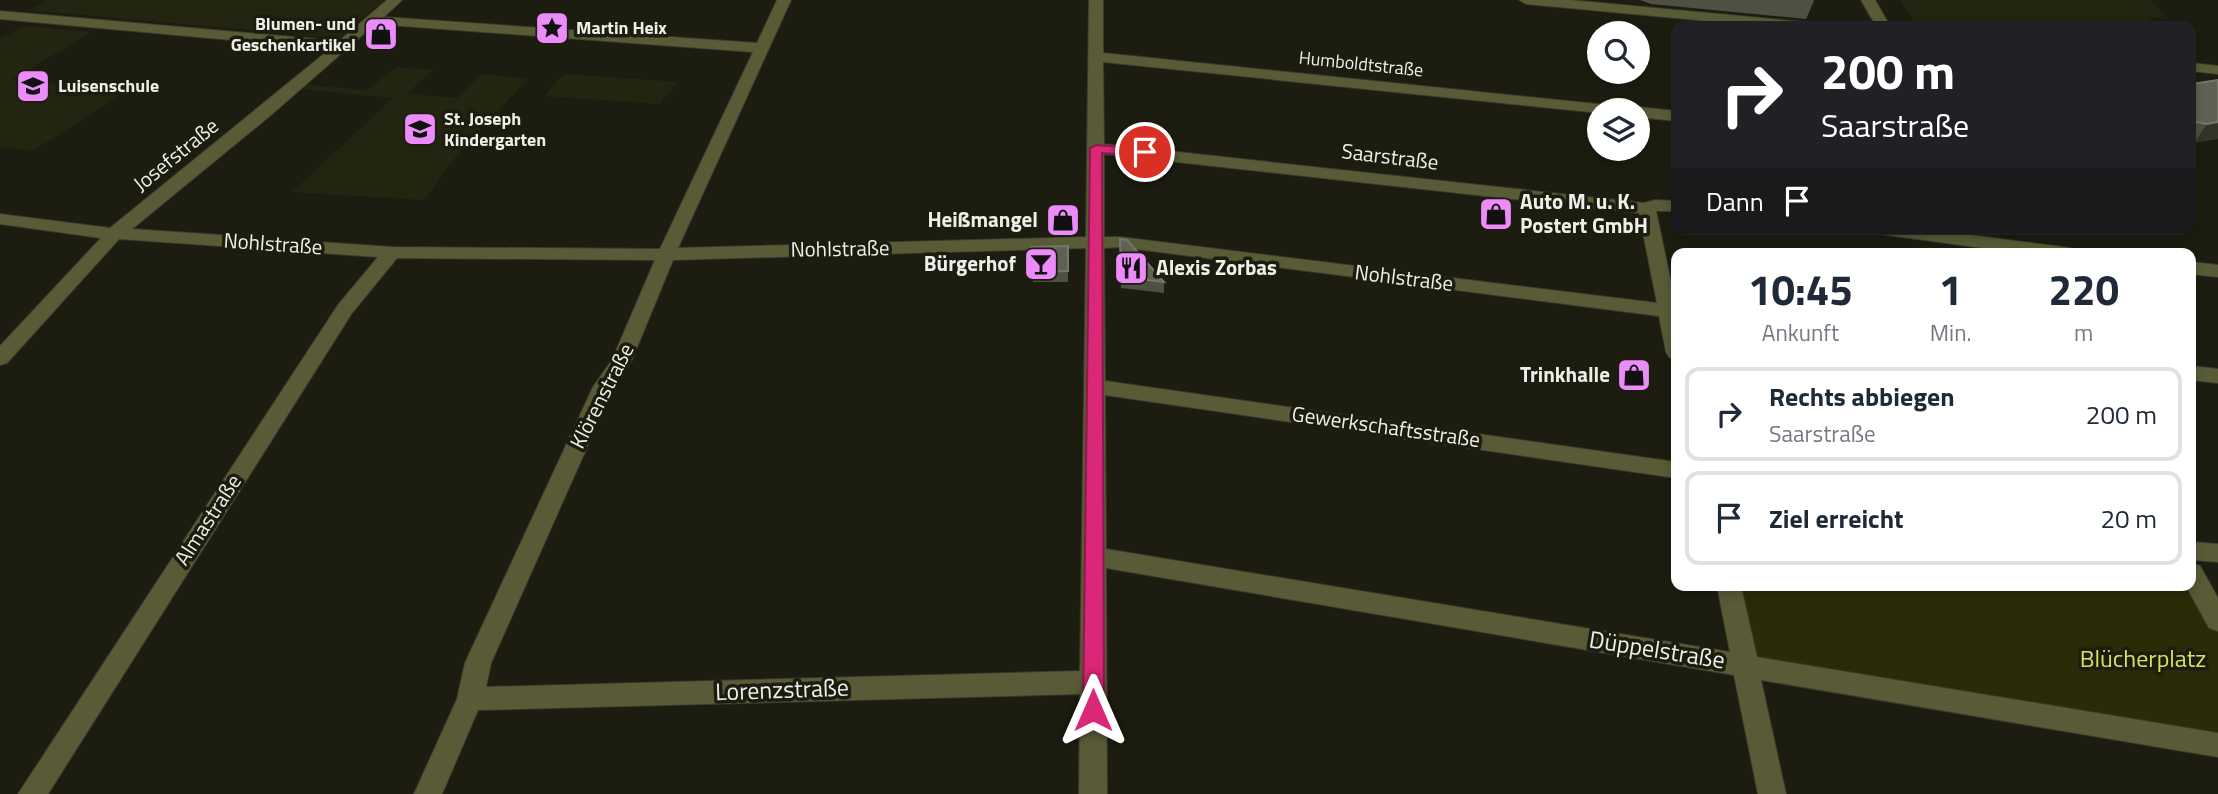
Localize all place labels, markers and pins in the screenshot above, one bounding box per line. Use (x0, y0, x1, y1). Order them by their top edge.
place icon: Martin Heix (533, 9, 571, 47)
place label: Blumen- und Geschenkartikel (231, 10, 356, 58)
place label: Martin Heix (576, 14, 667, 41)
shop icon: Blumen- und Geschenkartikel (362, 15, 400, 53)
school or university icon: Luisenschule (14, 67, 52, 105)
place label: Luisenschule (58, 72, 159, 99)
place label: St. Joseph Kindergarten (444, 105, 546, 153)
school or university icon: St. Joseph Kindergarten (401, 110, 439, 148)
pin (1115, 122, 1175, 182)
place label: Auto M. u. K. Postert GmbH (1520, 185, 1648, 241)
shop icon: Auto M. u. K. Postert GmbH (1477, 195, 1515, 233)
shop icon: Heißmangel (1044, 201, 1082, 239)
place label: Heißmangel (927, 203, 1038, 235)
bar icon: Bürgerhof (1022, 245, 1060, 283)
place label: Bürgerhof (924, 247, 1017, 279)
restaurant icon: Alexis Zorbas (1112, 249, 1150, 287)
place label: Alexis Zorbas (1156, 251, 1277, 283)
shop icon: Trinkhalle (1615, 356, 1653, 394)
place label: Trinkhalle (1520, 358, 1610, 390)

